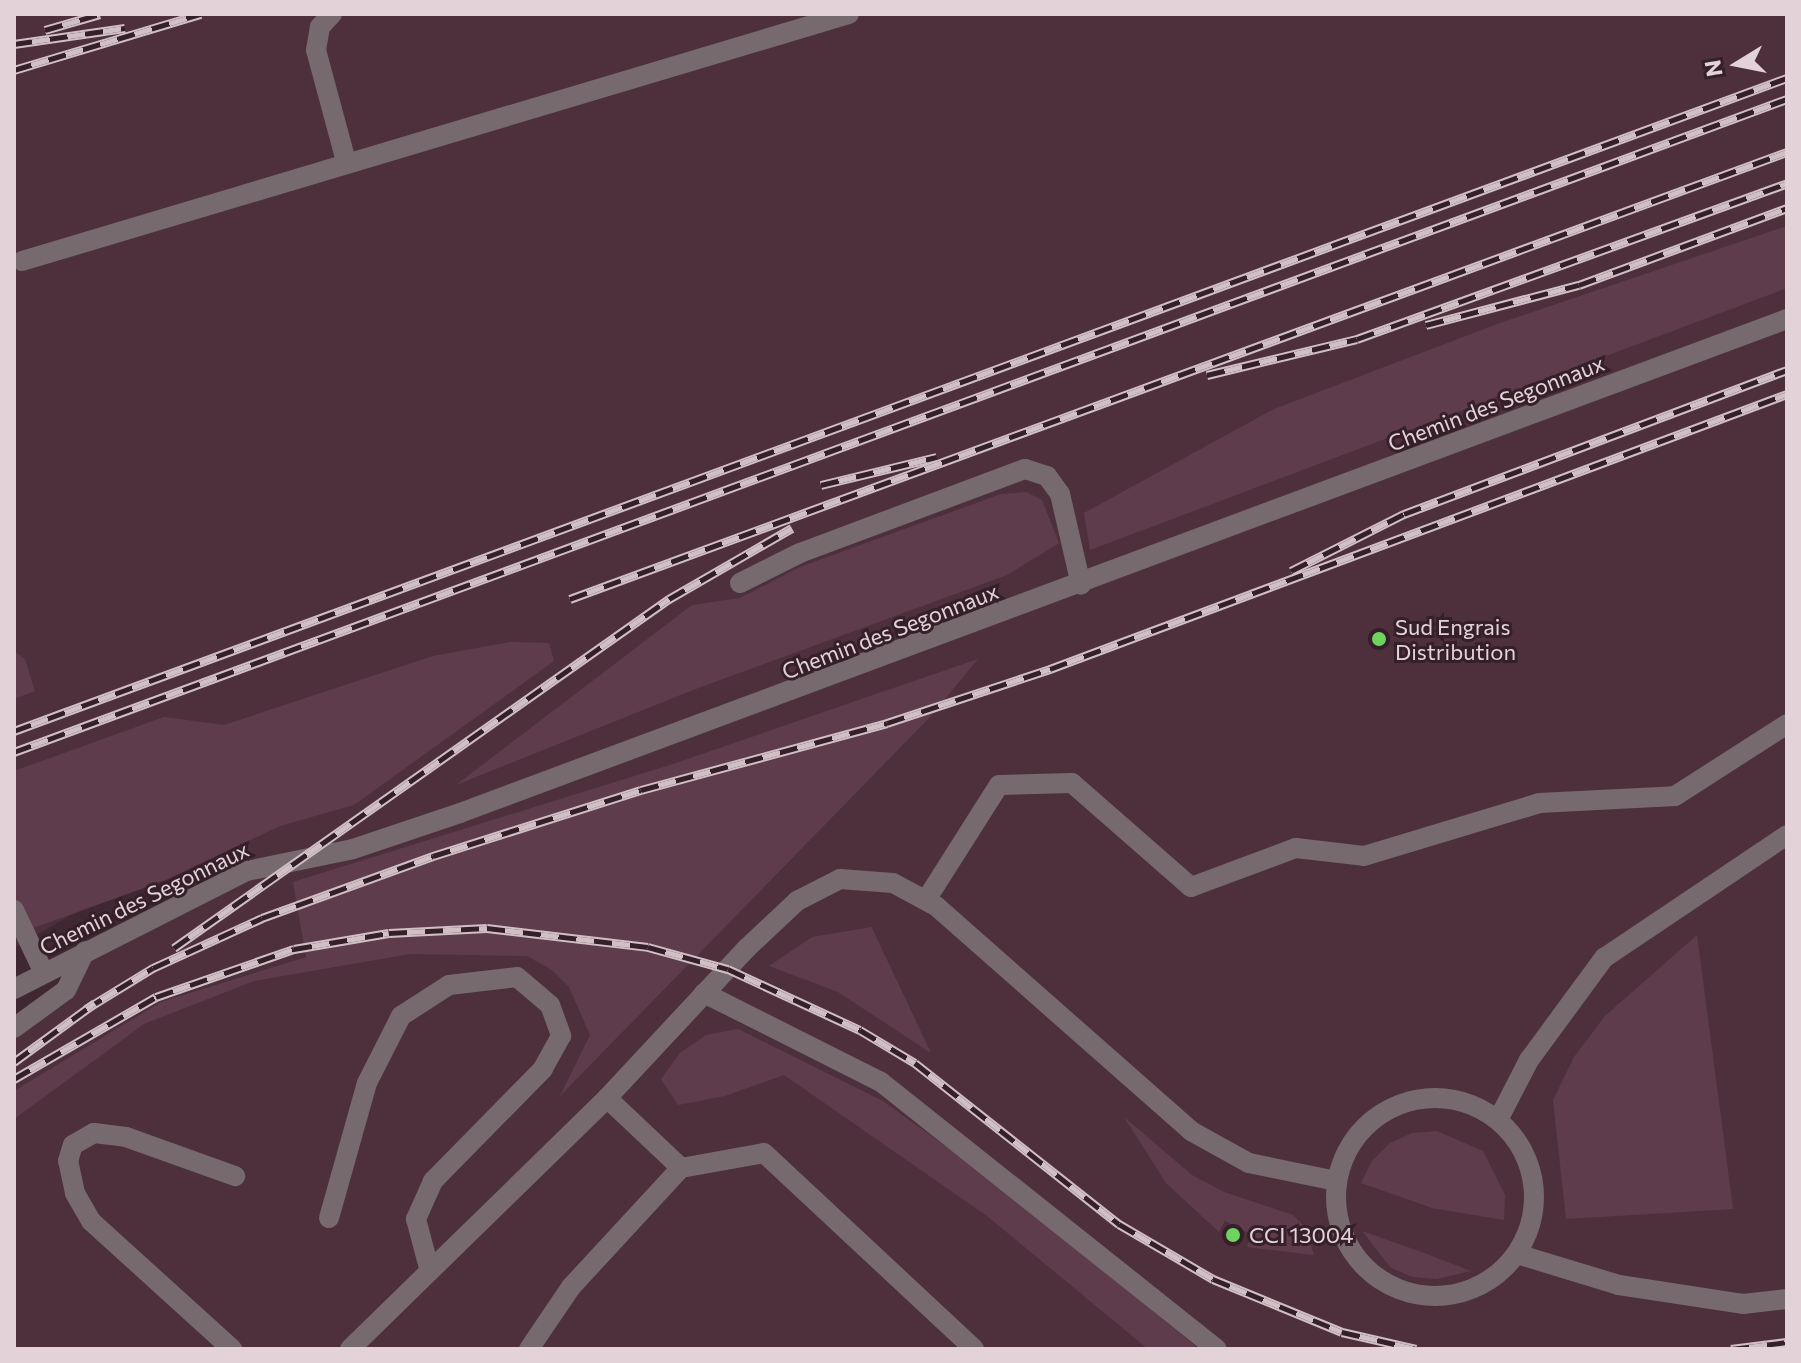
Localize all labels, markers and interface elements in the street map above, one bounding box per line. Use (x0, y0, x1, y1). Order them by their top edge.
north arrow (1697, 24, 1777, 104)
text: N (1698, 58, 1728, 79)
street label: Chemin des Segonnaux (1384, 350, 1608, 456)
street label: Chemin des Segonnaux (778, 578, 1002, 684)
place label: Sud Engrais Distribution (1395, 613, 1516, 664)
marker: Sud Engrais Distribution (1370, 630, 1388, 648)
street label: Chemin des Segonnaux (35, 836, 253, 960)
place label: CCI 13004 (1249, 1222, 1353, 1248)
marker: CCI 13004 (1224, 1226, 1242, 1244)

